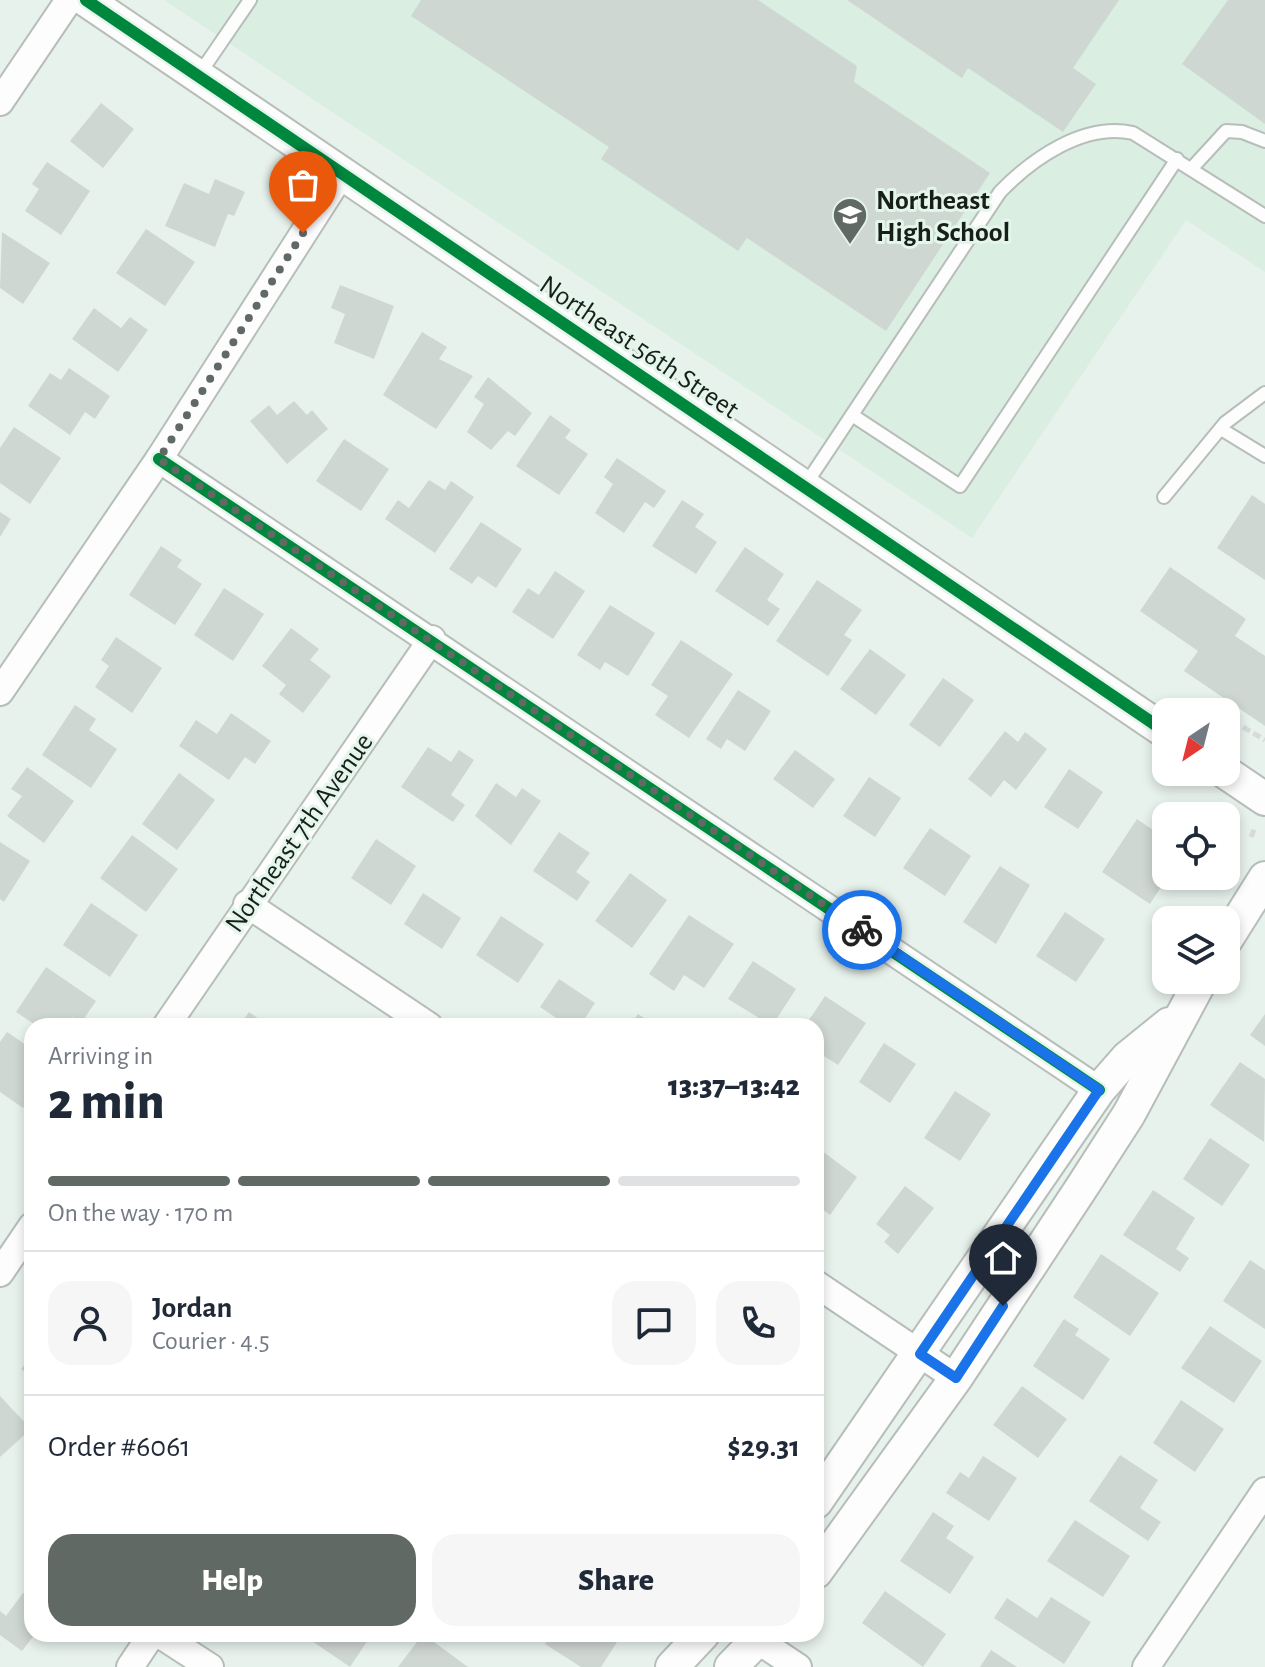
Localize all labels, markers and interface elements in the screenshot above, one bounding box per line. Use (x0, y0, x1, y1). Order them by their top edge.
pin (269, 151, 337, 233)
icon: bag (281, 163, 325, 207)
place label: Northeast High School (876, 187, 1010, 247)
school or university icon: Northeast High School (831, 196, 869, 246)
street label: Northeast 56th Street (534, 271, 743, 425)
north arrow (1152, 698, 1240, 786)
map controls (1152, 698, 1240, 994)
street label: Northeast 7th Avenue (221, 729, 379, 938)
button: locate (1152, 802, 1240, 890)
courier (822, 890, 902, 970)
button: layers (1152, 906, 1240, 994)
icon: bike (840, 908, 884, 952)
text: Arriving in (48, 1043, 153, 1069)
text: 13:37–13:42 (668, 1071, 800, 1101)
text: 2 min (48, 1076, 164, 1128)
text: On the way · 170 m (48, 1200, 233, 1226)
pin (969, 1224, 1037, 1306)
icon: home (981, 1236, 1025, 1280)
button: person (48, 1281, 132, 1365)
button: chat (612, 1281, 696, 1365)
button: phone (716, 1281, 800, 1365)
text: Jordan (152, 1293, 232, 1323)
text: Courier · 4.5 (152, 1328, 270, 1354)
text: Order #6061 (48, 1432, 191, 1462)
text: $29.31 (727, 1432, 800, 1462)
button: Help (48, 1534, 416, 1626)
button: Share (432, 1534, 800, 1626)

